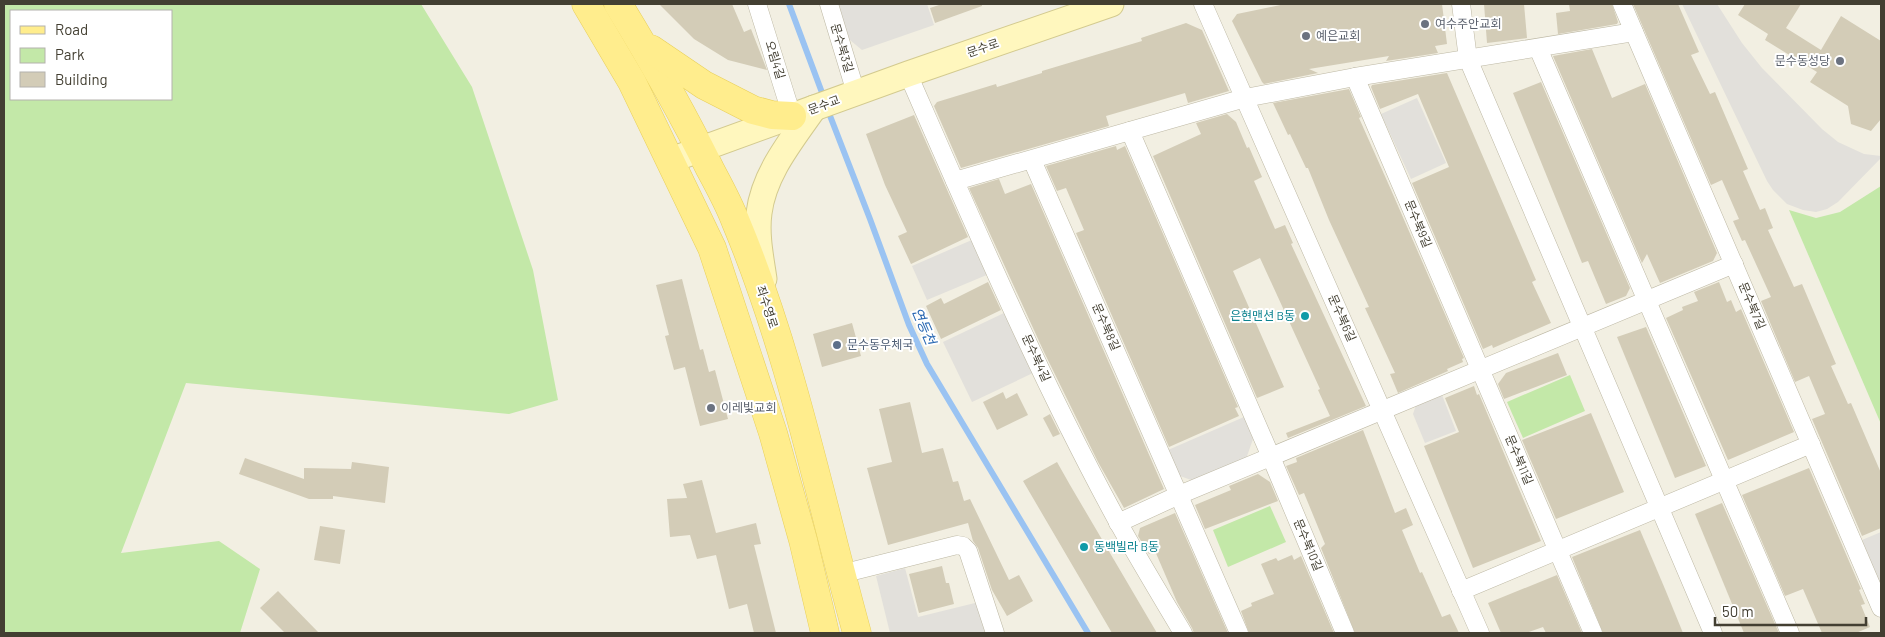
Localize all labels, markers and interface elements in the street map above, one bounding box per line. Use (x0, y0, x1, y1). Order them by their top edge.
legend (10, 10, 172, 100)
place label: 여수주안교회 (1435, 16, 1501, 30)
marker: 여수주안교회 (1419, 18, 1431, 30)
text: Road (55, 20, 88, 38)
street label: 문수북3길 (829, 22, 857, 74)
place label: 예은교회 (1316, 28, 1360, 42)
marker: 예은교회 (1300, 30, 1312, 42)
street label: 문수로 (965, 35, 1001, 59)
street label: 오림4길 (763, 39, 788, 81)
text: Park (55, 45, 85, 63)
place label: 문수동성당 (1775, 53, 1830, 67)
marker: 문수동성당 (1834, 55, 1846, 67)
text: Building (55, 70, 108, 88)
street label: 문수교 (806, 92, 842, 116)
street label: 문수북9길 (1403, 198, 1435, 250)
street label: 문수북7길 (1737, 280, 1769, 331)
street label: 좌수영로 (754, 284, 781, 330)
street label: 문수북6길 (1326, 292, 1360, 343)
street label: 문수북8길 (1090, 301, 1124, 352)
water label: 연등천 (909, 305, 940, 348)
place label: 은현맨션 B동 (1230, 308, 1295, 322)
marker: 은현맨션 B동 (1299, 310, 1311, 322)
street label: 문수북4길 (1020, 332, 1054, 384)
place label: 문수동우체국 (847, 337, 913, 351)
marker: 문수동우체국 (831, 339, 843, 351)
place label: 이레빛교회 (721, 400, 776, 414)
marker: 이레빛교회 (705, 402, 717, 414)
street label: 문수북11길 (1503, 433, 1537, 487)
street label: 문수북10길 (1292, 516, 1326, 573)
place label: 동백빌라 B동 (1094, 539, 1159, 553)
marker: 동백빌라 B동 (1078, 541, 1090, 553)
scale bar (1715, 594, 1866, 626)
text: 50 m (1722, 602, 1754, 620)

